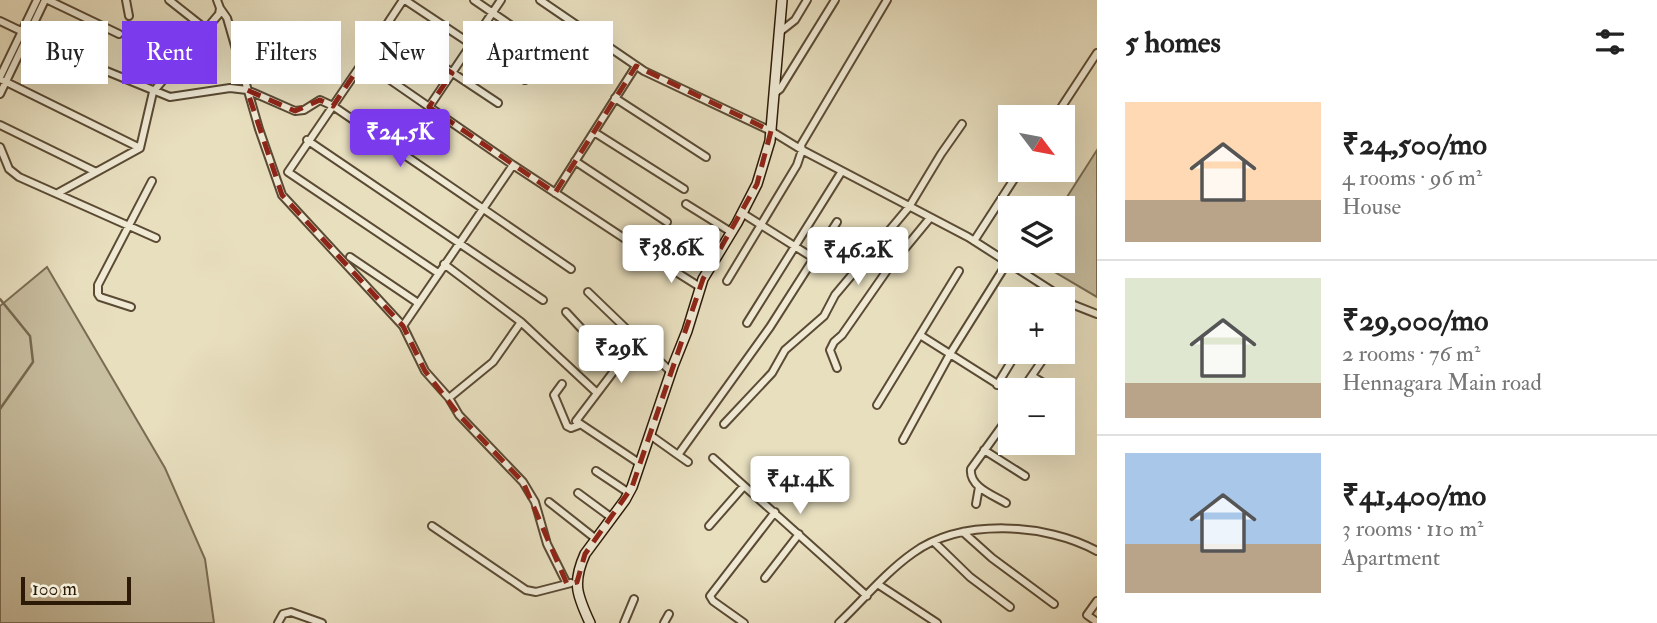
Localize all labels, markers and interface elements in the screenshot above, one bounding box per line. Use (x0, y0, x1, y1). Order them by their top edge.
chip: Buy (21, 21, 108, 84)
chip: Rent (122, 21, 217, 84)
chip: Filters (231, 21, 341, 84)
chip: New (355, 21, 449, 84)
chip: Apartment (463, 21, 613, 84)
icon: filters (1591, 23, 1629, 61)
text: 5 homes (1125, 24, 1221, 61)
north arrow (998, 105, 1074, 182)
map controls (998, 105, 1075, 455)
pin: ₹24.5K (343, 110, 457, 169)
text: ₹24.5K (366, 117, 434, 146)
text: ₹24,500/mo (1342, 126, 1487, 163)
icon: home (1181, 130, 1265, 214)
text: 4 rooms · 96 m² (1342, 163, 1482, 192)
text: House (1342, 192, 1401, 221)
button: layers (998, 196, 1075, 273)
pin: ₹38.6K (614, 226, 728, 285)
pin: ₹46.2K (801, 228, 915, 287)
text: ₹38.6K (639, 233, 703, 262)
text: ₹46.2K (823, 235, 893, 264)
button: + (998, 287, 1075, 364)
text: ₹29,000/mo (1342, 302, 1488, 339)
icon: home (1181, 306, 1265, 390)
pin: ₹29K (580, 326, 662, 385)
text: ₹29K (595, 333, 647, 362)
text: 2 rooms · 76 m² (1342, 339, 1480, 368)
text: Hennagara Main road (1342, 368, 1542, 397)
button: − (998, 378, 1075, 455)
pin: ₹41.4K (743, 456, 857, 516)
text: ₹41.4K (766, 464, 834, 493)
text: ₹41,400/mo (1342, 477, 1486, 514)
icon: home (1181, 481, 1265, 565)
text: 3 rooms · 110 m² (1342, 514, 1483, 543)
text: Apartment (1342, 543, 1440, 572)
scale bar (21, 574, 131, 606)
text: 100 m (32, 577, 77, 601)

